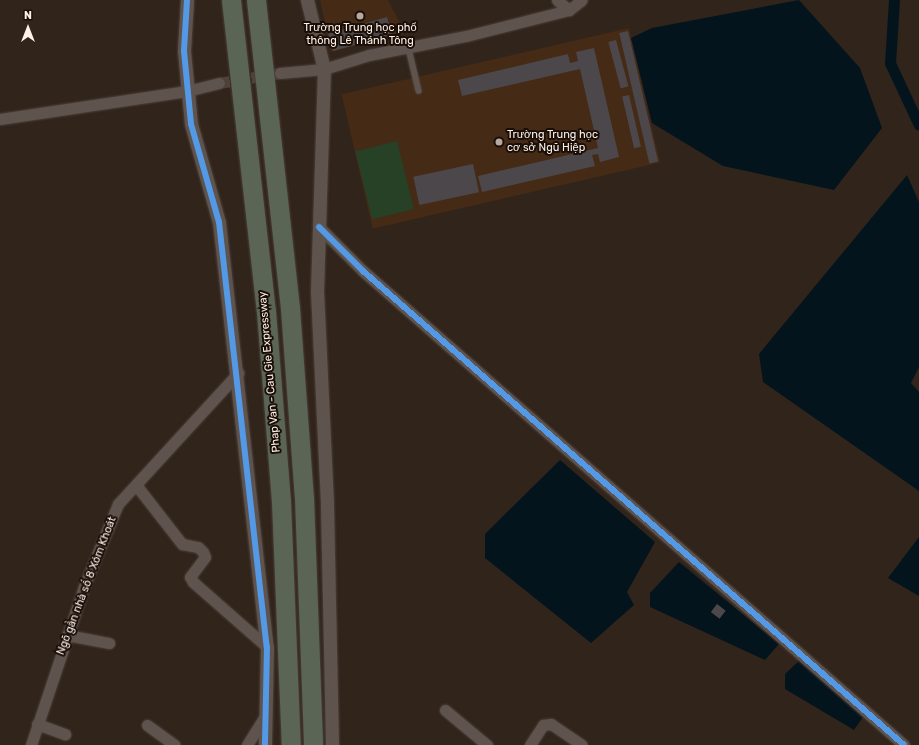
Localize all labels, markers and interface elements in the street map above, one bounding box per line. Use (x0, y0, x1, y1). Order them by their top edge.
north arrow (8, 8, 48, 48)
text: N (24, 9, 32, 22)
marker: Trường Trung học phổ thông Lê Thánh Tông (355, 11, 365, 21)
place label: Trường Trung học phổ thông Lê Thánh Tông (303, 22, 417, 48)
place label: Trường Trung học cơ sở Ngũ Hiệp (507, 129, 598, 155)
marker: Trường Trung học cơ sở Ngũ Hiệp (494, 137, 504, 147)
street label: Phap Van - Cau Gie Expressway (256, 291, 284, 453)
street label: Ngõ gần nhà số 8 Xóm Khoát (54, 515, 120, 657)

